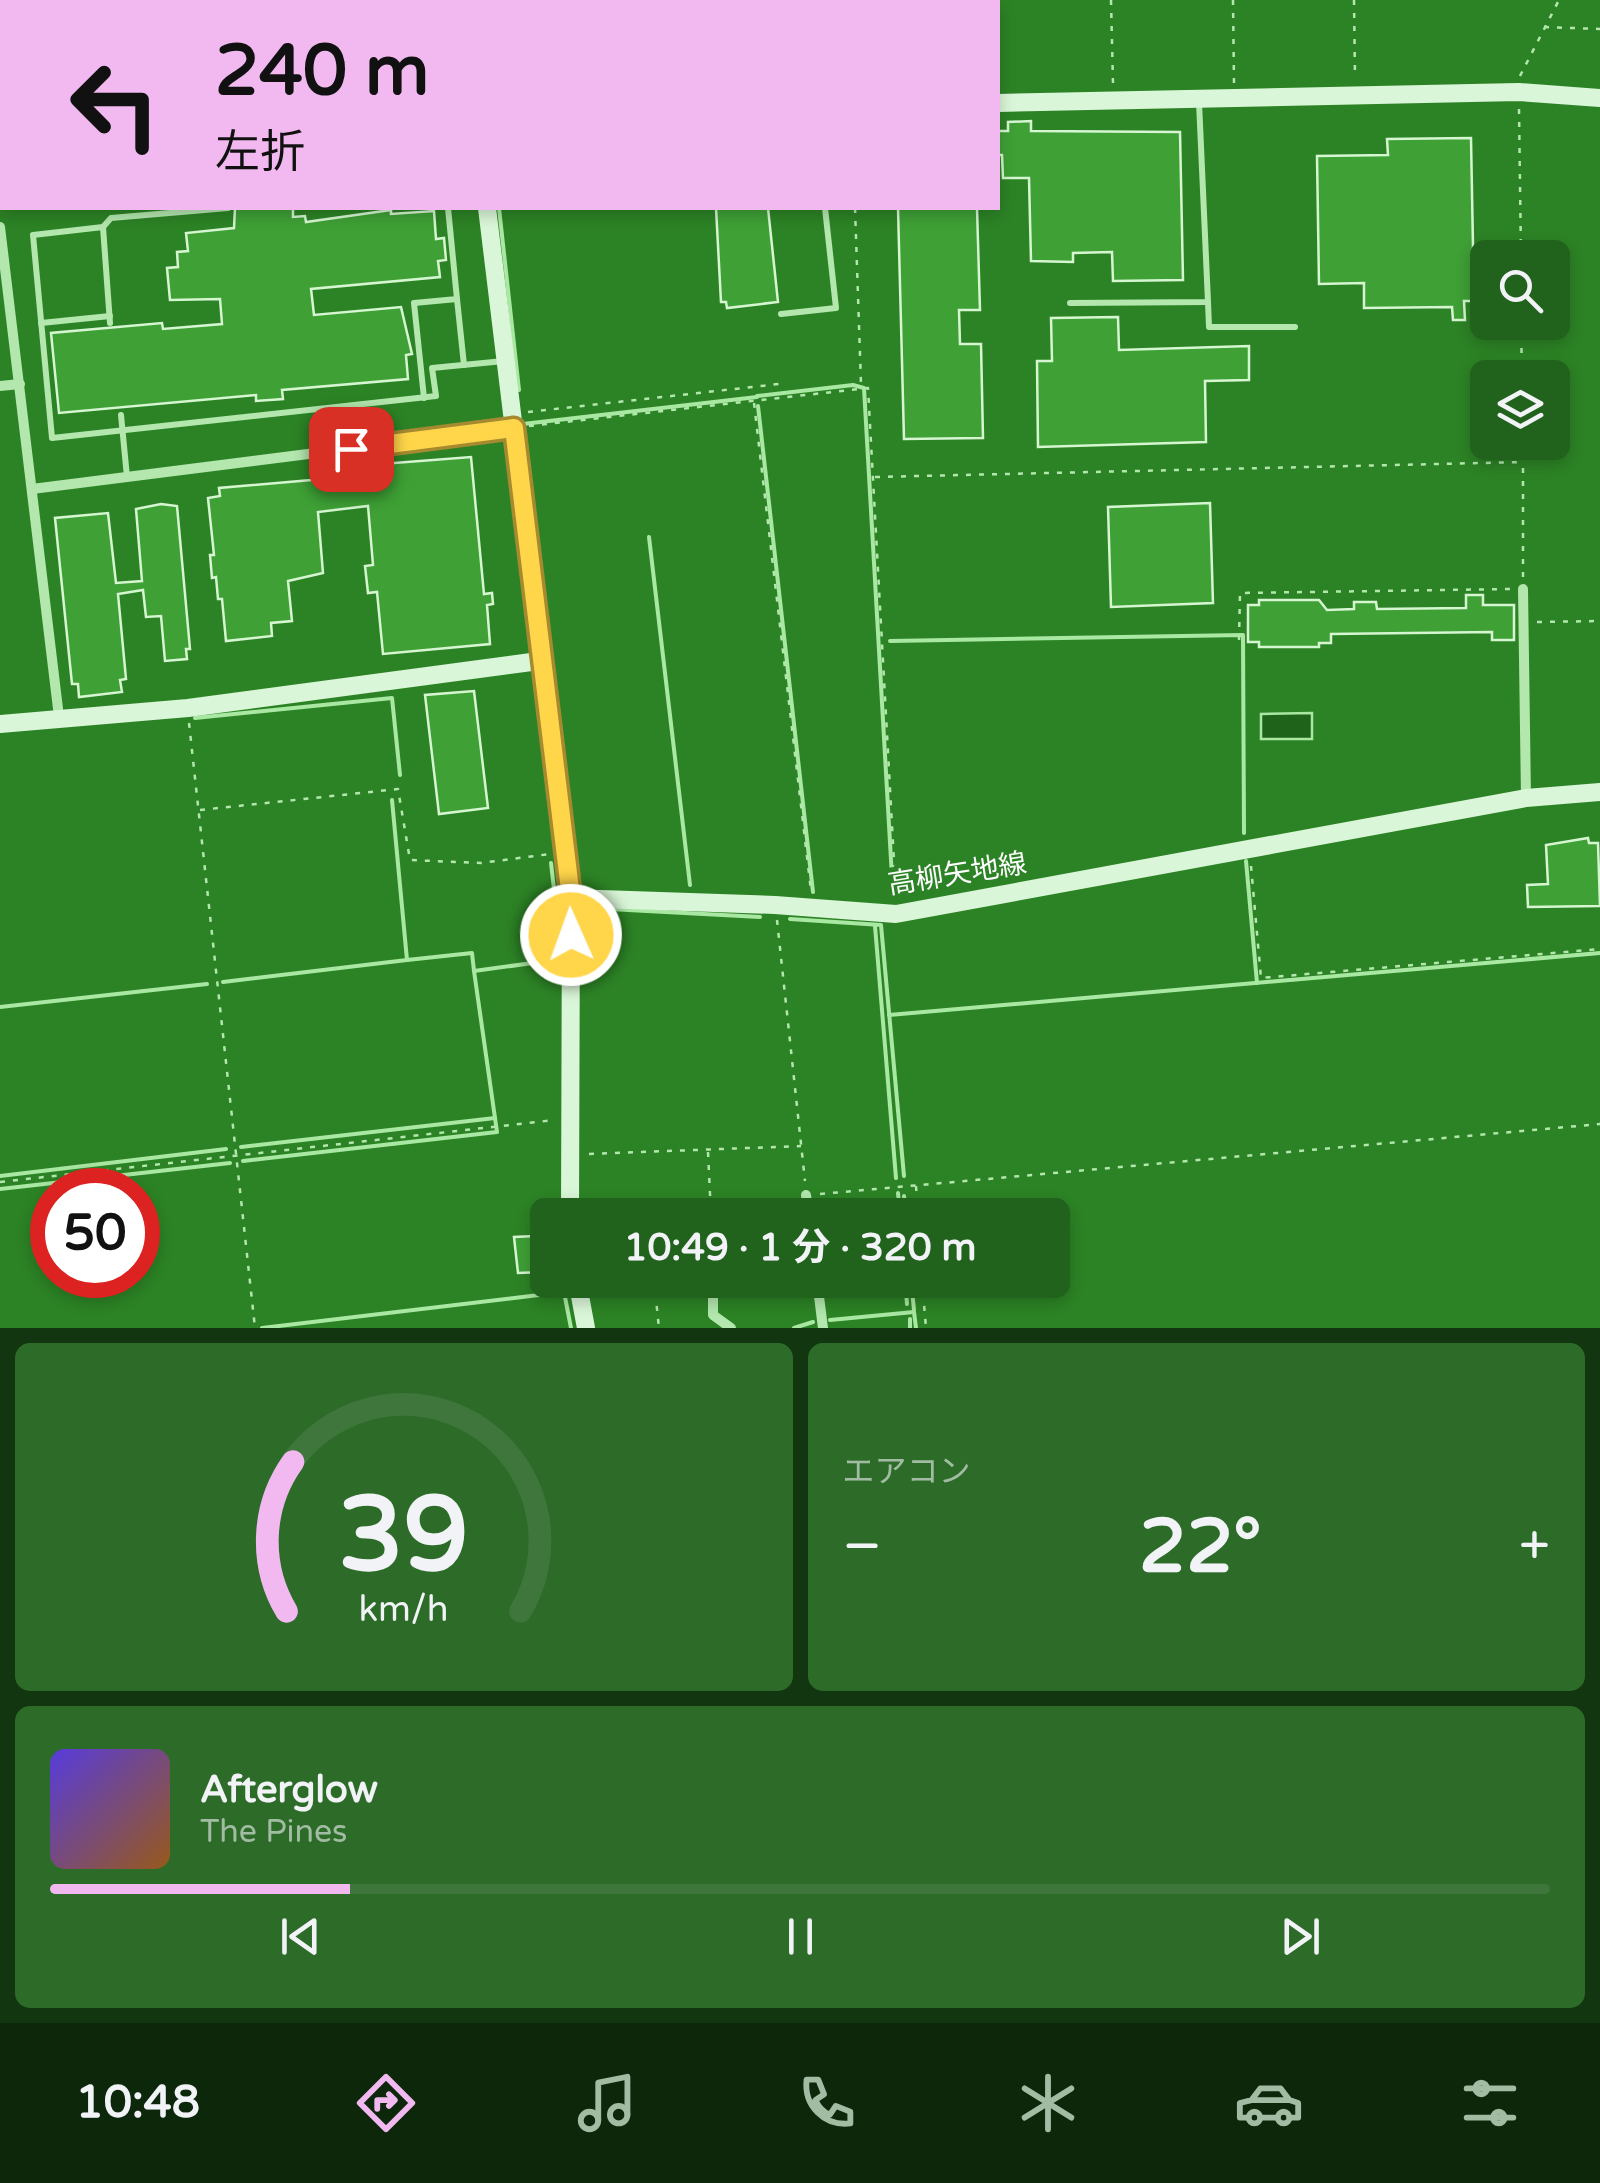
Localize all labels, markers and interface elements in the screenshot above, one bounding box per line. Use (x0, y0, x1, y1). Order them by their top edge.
text: 240 m (215, 30, 429, 114)
icon: left (50, 40, 180, 170)
text: 左折 (215, 126, 305, 180)
map controls (1470, 240, 1570, 460)
button: search (1470, 240, 1570, 340)
button: layers (1470, 360, 1570, 460)
pin (309, 407, 394, 492)
icon: arrive (324, 422, 379, 477)
street label: 高柳矢地線 (885, 846, 1029, 902)
position arrow (519, 883, 623, 987)
speed limit sign: 50 (30, 1168, 160, 1298)
text: 10:49 · 1 分 · 320 m (624, 1225, 976, 1271)
text: エアコン (843, 1453, 971, 1491)
text: 39 (338, 1474, 469, 1599)
text: 22° (1139, 1502, 1262, 1592)
text: − (843, 1514, 882, 1580)
text: + (1519, 1514, 1550, 1580)
text: km/h (359, 1588, 449, 1631)
text: Afterglow (200, 1767, 378, 1813)
text: The Pines (200, 1813, 347, 1851)
icon: previous (273, 1909, 328, 1964)
icon: pause (773, 1909, 828, 1964)
icon: next (1273, 1909, 1328, 1964)
icon: directions (351, 2068, 421, 2138)
icon: music (572, 2068, 642, 2138)
icon: phone (792, 2068, 862, 2138)
icon: climate (1013, 2068, 1083, 2138)
icon: car (1234, 2068, 1304, 2138)
icon: filters (1455, 2068, 1525, 2138)
text: 10:48 (75, 2076, 200, 2130)

